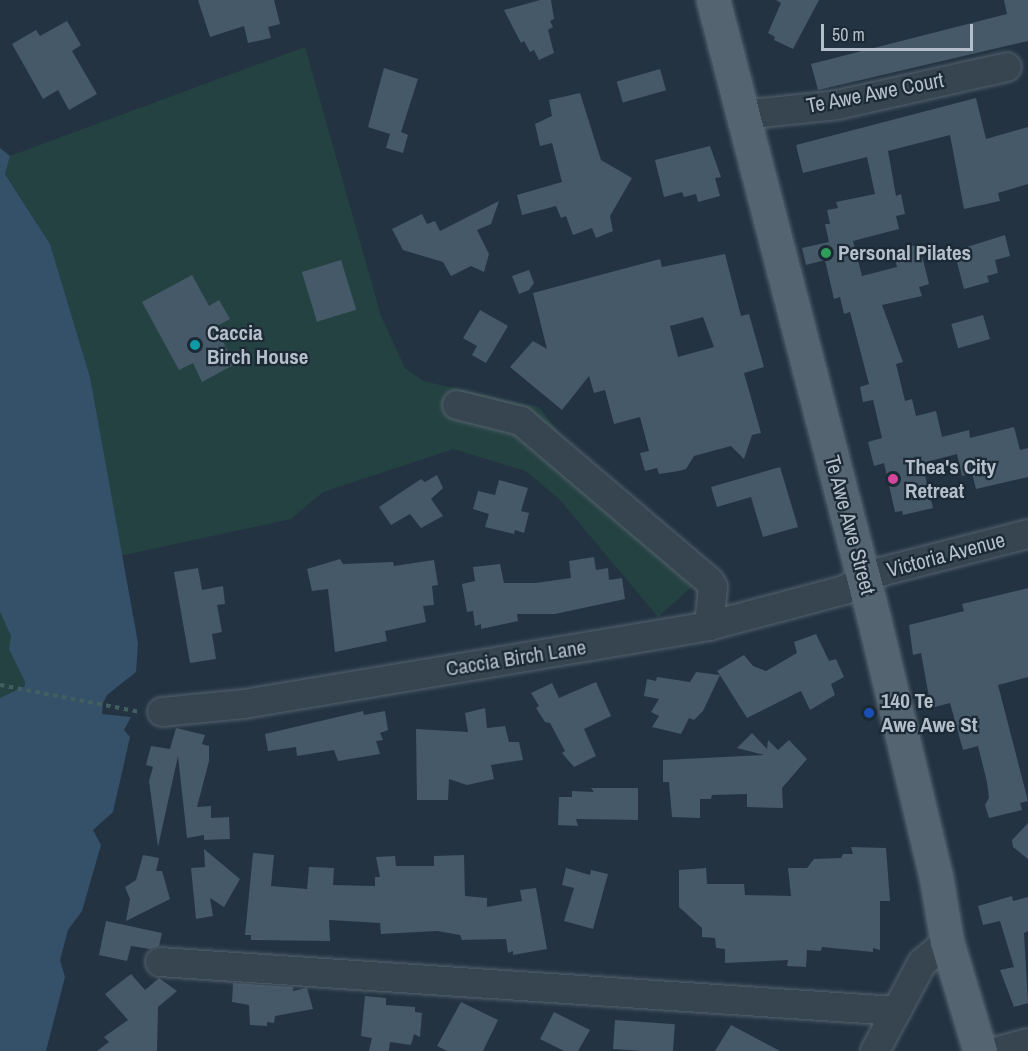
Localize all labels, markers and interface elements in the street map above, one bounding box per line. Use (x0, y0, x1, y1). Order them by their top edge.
scale bar (824, 12, 976, 50)
text: 50 m (832, 22, 865, 47)
street label: Te Awe Awe Court (803, 67, 947, 119)
place label: Personal Pilates (838, 240, 971, 266)
marker: Personal Pilates (819, 246, 833, 260)
place label: Caccia Birch House (207, 320, 308, 370)
marker: Caccia Birch House (188, 338, 202, 352)
street label: Te Awe Awe Street (819, 452, 881, 598)
place label: Thea's City Retreat (905, 454, 996, 504)
marker: Thea's City Retreat (886, 472, 900, 486)
street label: Victoria Avenue (884, 527, 1008, 583)
street label: Caccia Birch Lane (444, 634, 588, 682)
place label: 140 Te Awe Awe St (881, 688, 978, 738)
marker: 140 Te Awe Awe St (862, 706, 876, 720)

